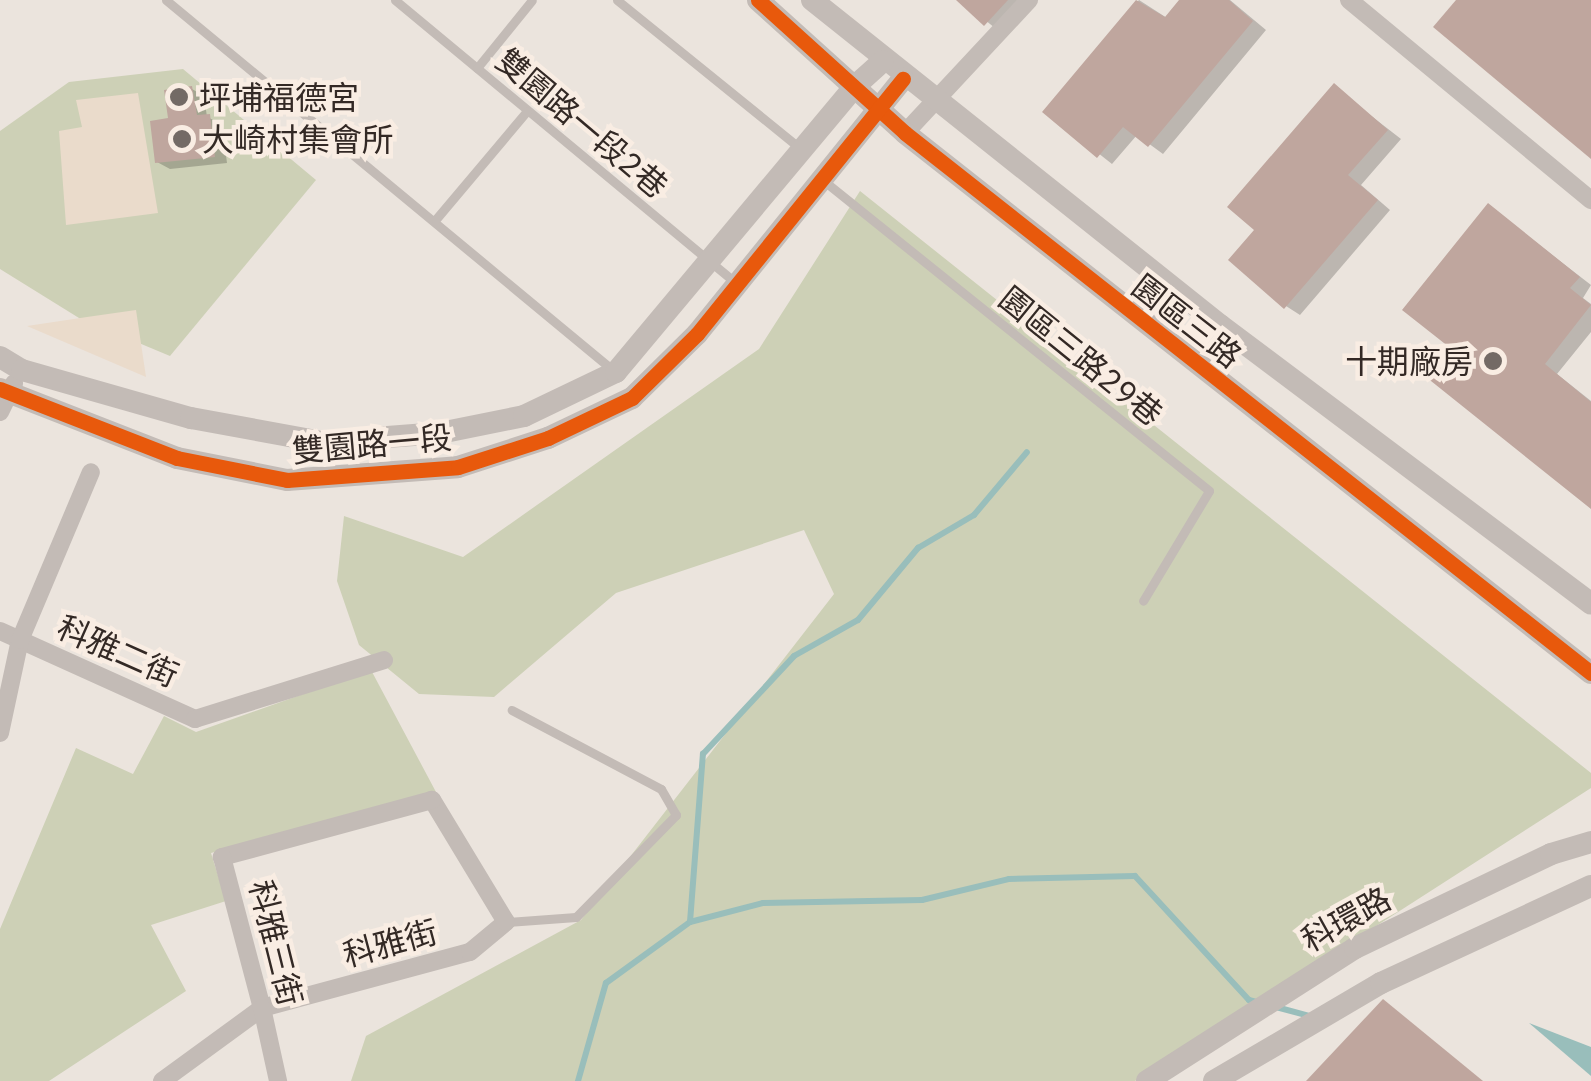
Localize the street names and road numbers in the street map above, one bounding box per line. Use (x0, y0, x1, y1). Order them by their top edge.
street label: 雙園路一段2巷 (489, 40, 675, 206)
street label: 園區三路 (1125, 266, 1249, 376)
street label: 園區三路29巷 (992, 279, 1170, 433)
street label: 雙園路一段 (291, 418, 453, 470)
street label: 科雅二街 (52, 607, 184, 695)
street label: 科雅三街 (242, 876, 310, 1010)
street label: 科環路 (1295, 879, 1397, 959)
street label: 科雅街 (339, 912, 441, 974)

